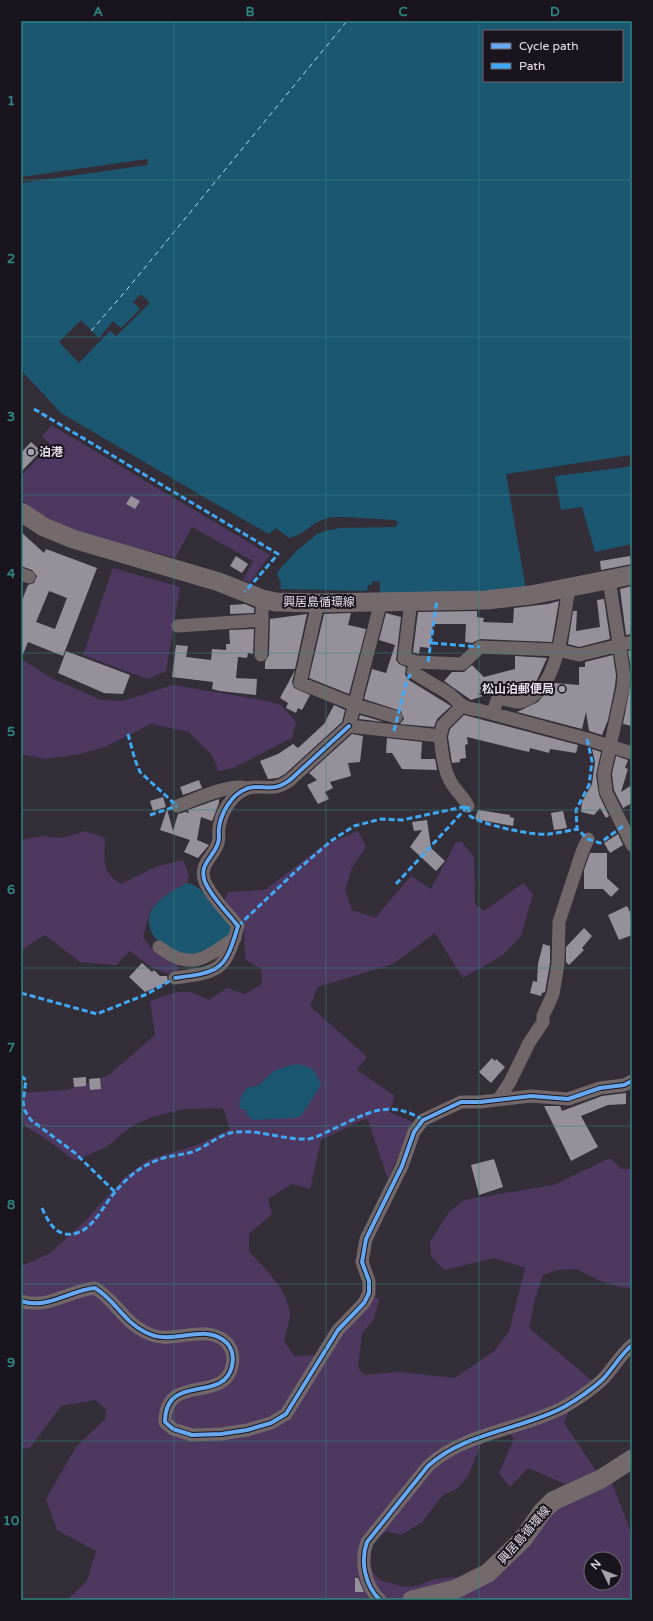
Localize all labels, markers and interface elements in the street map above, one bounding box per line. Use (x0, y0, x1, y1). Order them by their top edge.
text: A (93, 4, 103, 20)
text: B (245, 4, 255, 20)
text: C (398, 4, 408, 20)
text: D (550, 4, 560, 20)
legend (483, 30, 623, 82)
text: Cycle path (519, 39, 578, 53)
text: Path (519, 59, 545, 73)
text: 1 (7, 93, 15, 109)
text: 2 (7, 251, 15, 267)
text: 3 (7, 409, 15, 425)
place label: 泊港 (39, 445, 63, 459)
marker: 泊港 (26, 447, 36, 457)
text: 4 (7, 566, 16, 582)
street label: 興居島循環線 (283, 595, 355, 609)
place label: 松山泊郵便局 (482, 682, 554, 696)
marker: 松山泊郵便局 (557, 684, 567, 694)
text: 5 (7, 724, 15, 740)
text: 6 (7, 882, 15, 898)
text: 7 (7, 1040, 15, 1056)
text: 8 (7, 1197, 15, 1213)
text: 9 (7, 1355, 15, 1371)
street label: 興居島循環線 (495, 1503, 553, 1567)
text: 10 (3, 1513, 19, 1529)
north arrow (583, 1551, 623, 1591)
text: N (588, 1557, 604, 1572)

